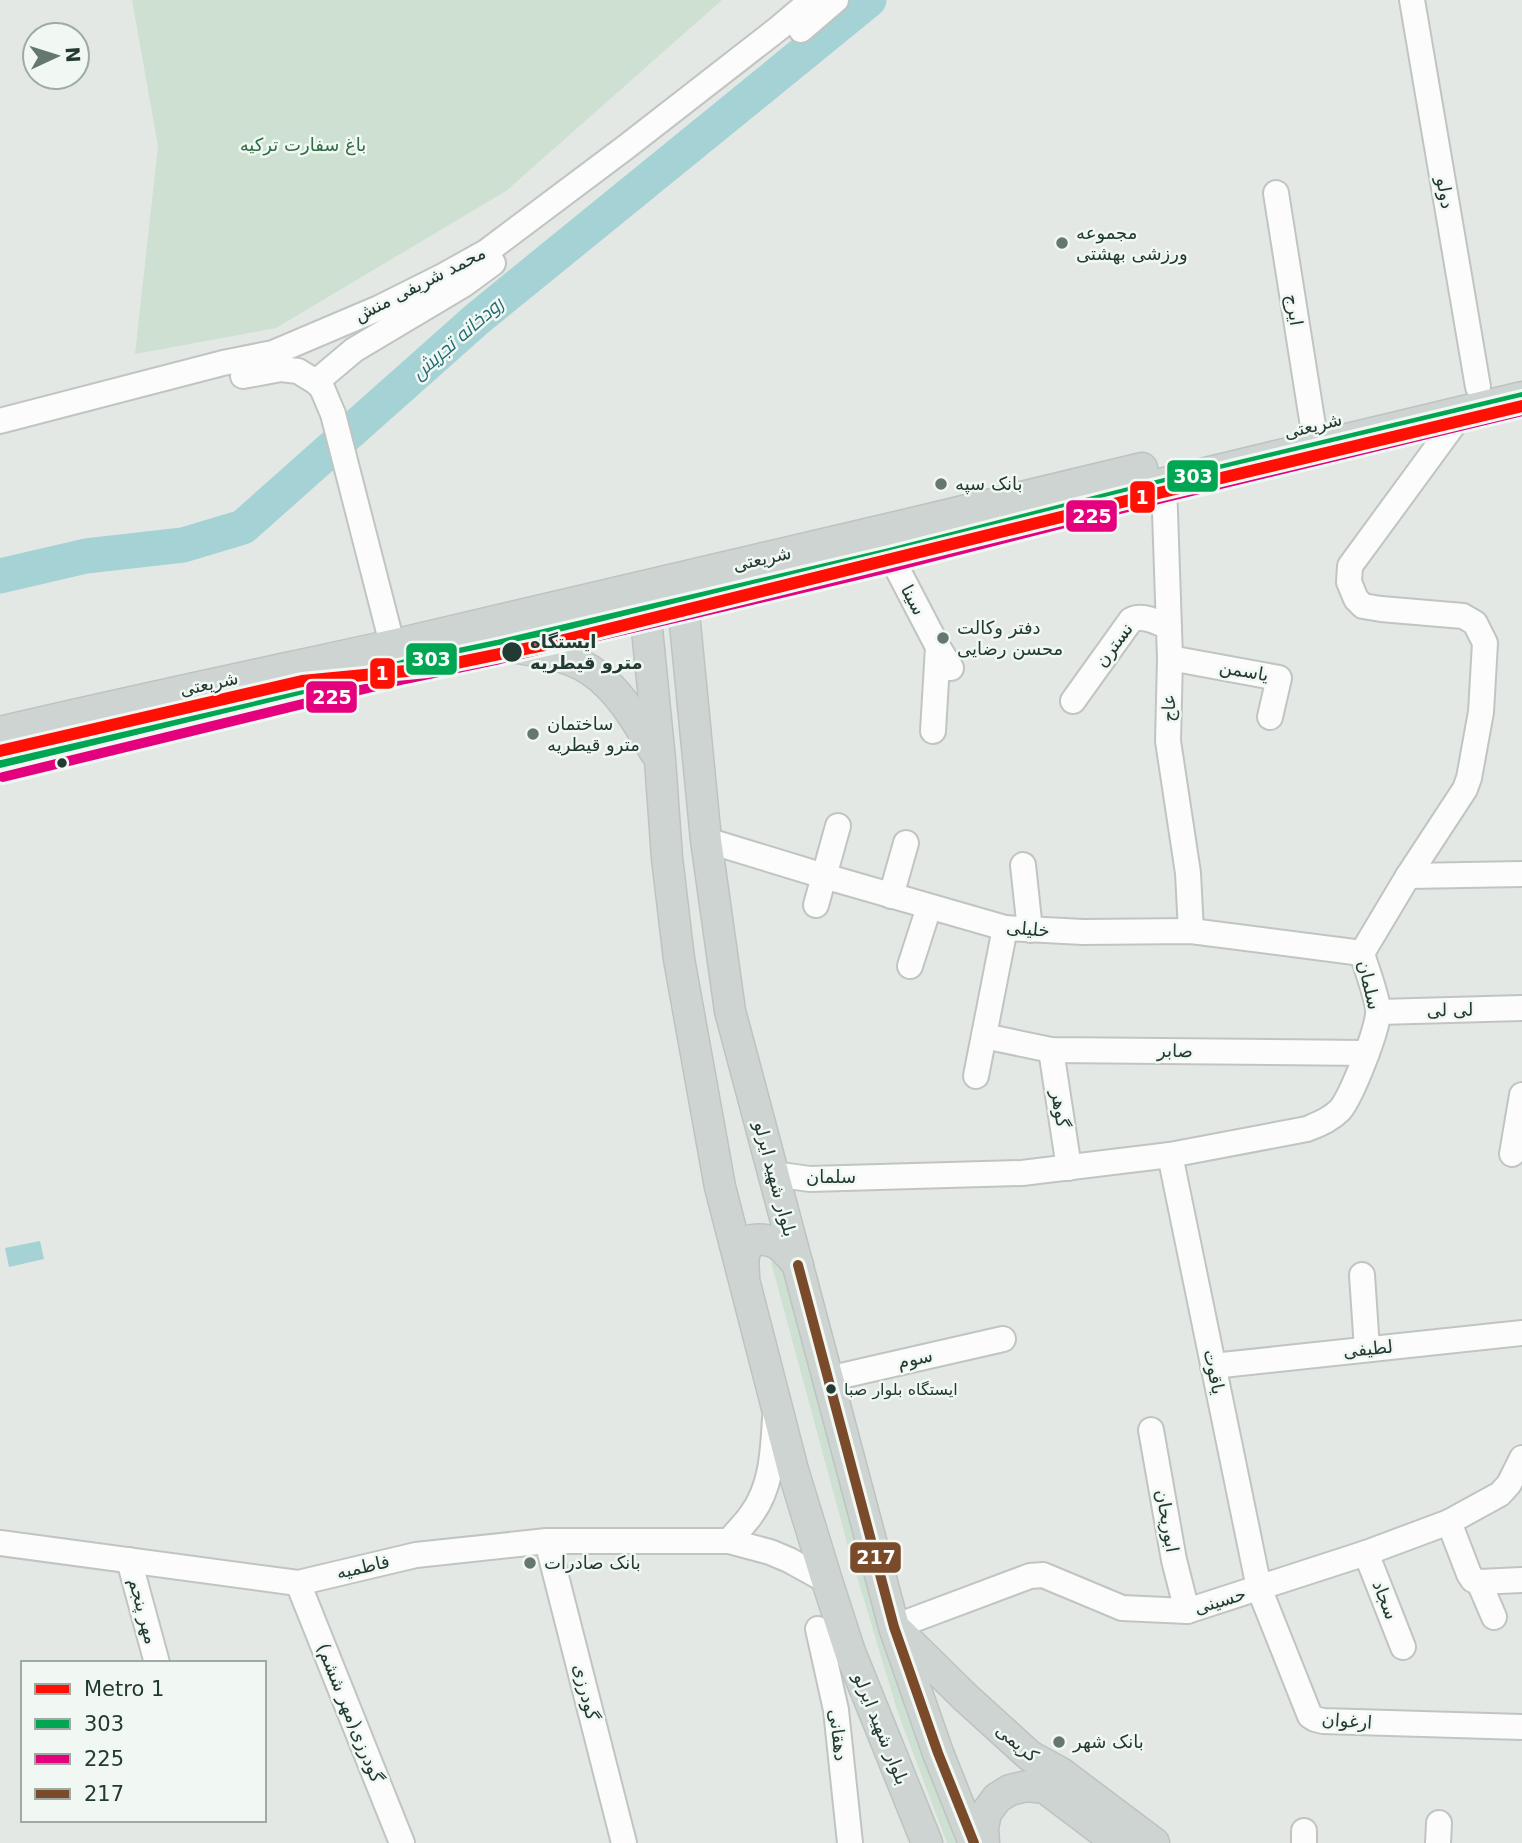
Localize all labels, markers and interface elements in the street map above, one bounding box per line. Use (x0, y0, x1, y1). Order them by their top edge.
north arrow (21, 21, 91, 91)
text: N (61, 46, 84, 64)
park label: باغ سفارت ترکیه (240, 134, 366, 156)
street label: دولو (1431, 175, 1459, 210)
place label: مجموعه ورزشی بهشتی (1076, 222, 1188, 265)
marker: مجموعه ورزشی بهشتی (1054, 235, 1070, 251)
street label: محمد شریفی منش (351, 241, 489, 327)
water label: رودخانه تجریش (407, 291, 509, 384)
street label: ایرج (1281, 293, 1307, 327)
street label: شریعتی (1282, 408, 1344, 444)
line badge: 303 (1166, 459, 1219, 493)
text: 303 (1173, 465, 1213, 487)
place label: بانک سپه (955, 473, 1023, 495)
marker: بانک سپه (933, 476, 949, 492)
line badge: 1 (1129, 480, 1156, 514)
text: 1 (1135, 486, 1149, 508)
line badge: 225 (1065, 499, 1118, 533)
text: 225 (1072, 505, 1112, 527)
street label: شریعتی (731, 542, 793, 576)
street label: سینا (897, 581, 930, 619)
place label: دفتر وکالت محسن رضایی (957, 617, 1063, 660)
street label: نسترن (1090, 619, 1138, 671)
marker: دفتر وکالت محسن رضایی (935, 630, 951, 646)
place label: ایستگاه مترو قیطریه (530, 631, 643, 674)
marker: ایستگاه مترو قیطریه (500, 640, 524, 664)
line badge: 303 (405, 642, 458, 676)
text: 303 (411, 648, 451, 670)
street label: یاسمن (1218, 656, 1270, 686)
line badge: 1 (369, 657, 396, 690)
text: 1 (375, 662, 389, 684)
street label: شریعتی (178, 667, 240, 701)
line badge: 225 (305, 680, 358, 714)
text: 225 (312, 686, 352, 708)
street label: عاج (1158, 694, 1180, 722)
place label: ساختمان مترو قیطریه (547, 713, 640, 756)
marker: ساختمان مترو قیطریه (525, 726, 541, 742)
unlabelled marker (55, 756, 69, 770)
street label: خلیلی (1005, 916, 1051, 941)
street label: سلمان (1354, 958, 1385, 1012)
street label: لی لی (1426, 999, 1474, 1020)
street label: صابر (1156, 1040, 1193, 1062)
street label: گوهر (1046, 1088, 1074, 1130)
street label: بلوار شهید ایرلو (749, 1118, 801, 1239)
street label: سلمان (806, 1166, 856, 1187)
street label: لطیفی (1342, 1335, 1394, 1362)
street label: سوم (895, 1344, 935, 1374)
street label: یاقوت (1199, 1348, 1229, 1396)
place label: ایستگاه بلوار صبا (844, 1380, 958, 1400)
marker: ایستگاه بلوار صبا (824, 1382, 838, 1396)
street label: ابوریحان (1151, 1488, 1183, 1554)
line badge: 217 (849, 1541, 902, 1574)
text: 217 (856, 1546, 896, 1568)
street label: فاطمیه (334, 1550, 392, 1583)
place label: بانک صادرات (544, 1552, 641, 1573)
marker: بانک صادرات (522, 1555, 538, 1571)
street label: مهر پنجم (124, 1575, 162, 1647)
street label: سجاد (1368, 1577, 1402, 1622)
street label: حسینی (1191, 1583, 1248, 1618)
street label: گودرزی(مهر ششم) (312, 1640, 388, 1786)
legend (21, 1661, 266, 1822)
street label: گودرزی (568, 1662, 604, 1723)
street label: بلوار شهید ایرلو (848, 1669, 913, 1788)
text: Metro 1 (84, 1677, 164, 1701)
street label: دهقانی (825, 1708, 852, 1762)
street label: ارغوان (1321, 1708, 1373, 1734)
text: 303 (84, 1712, 124, 1736)
street label: کریمی (991, 1719, 1043, 1767)
place label: بانک شهر (1072, 1731, 1144, 1753)
marker: بانک شهر (1051, 1734, 1067, 1750)
text: 225 (84, 1747, 124, 1771)
text: 217 (84, 1782, 124, 1806)

